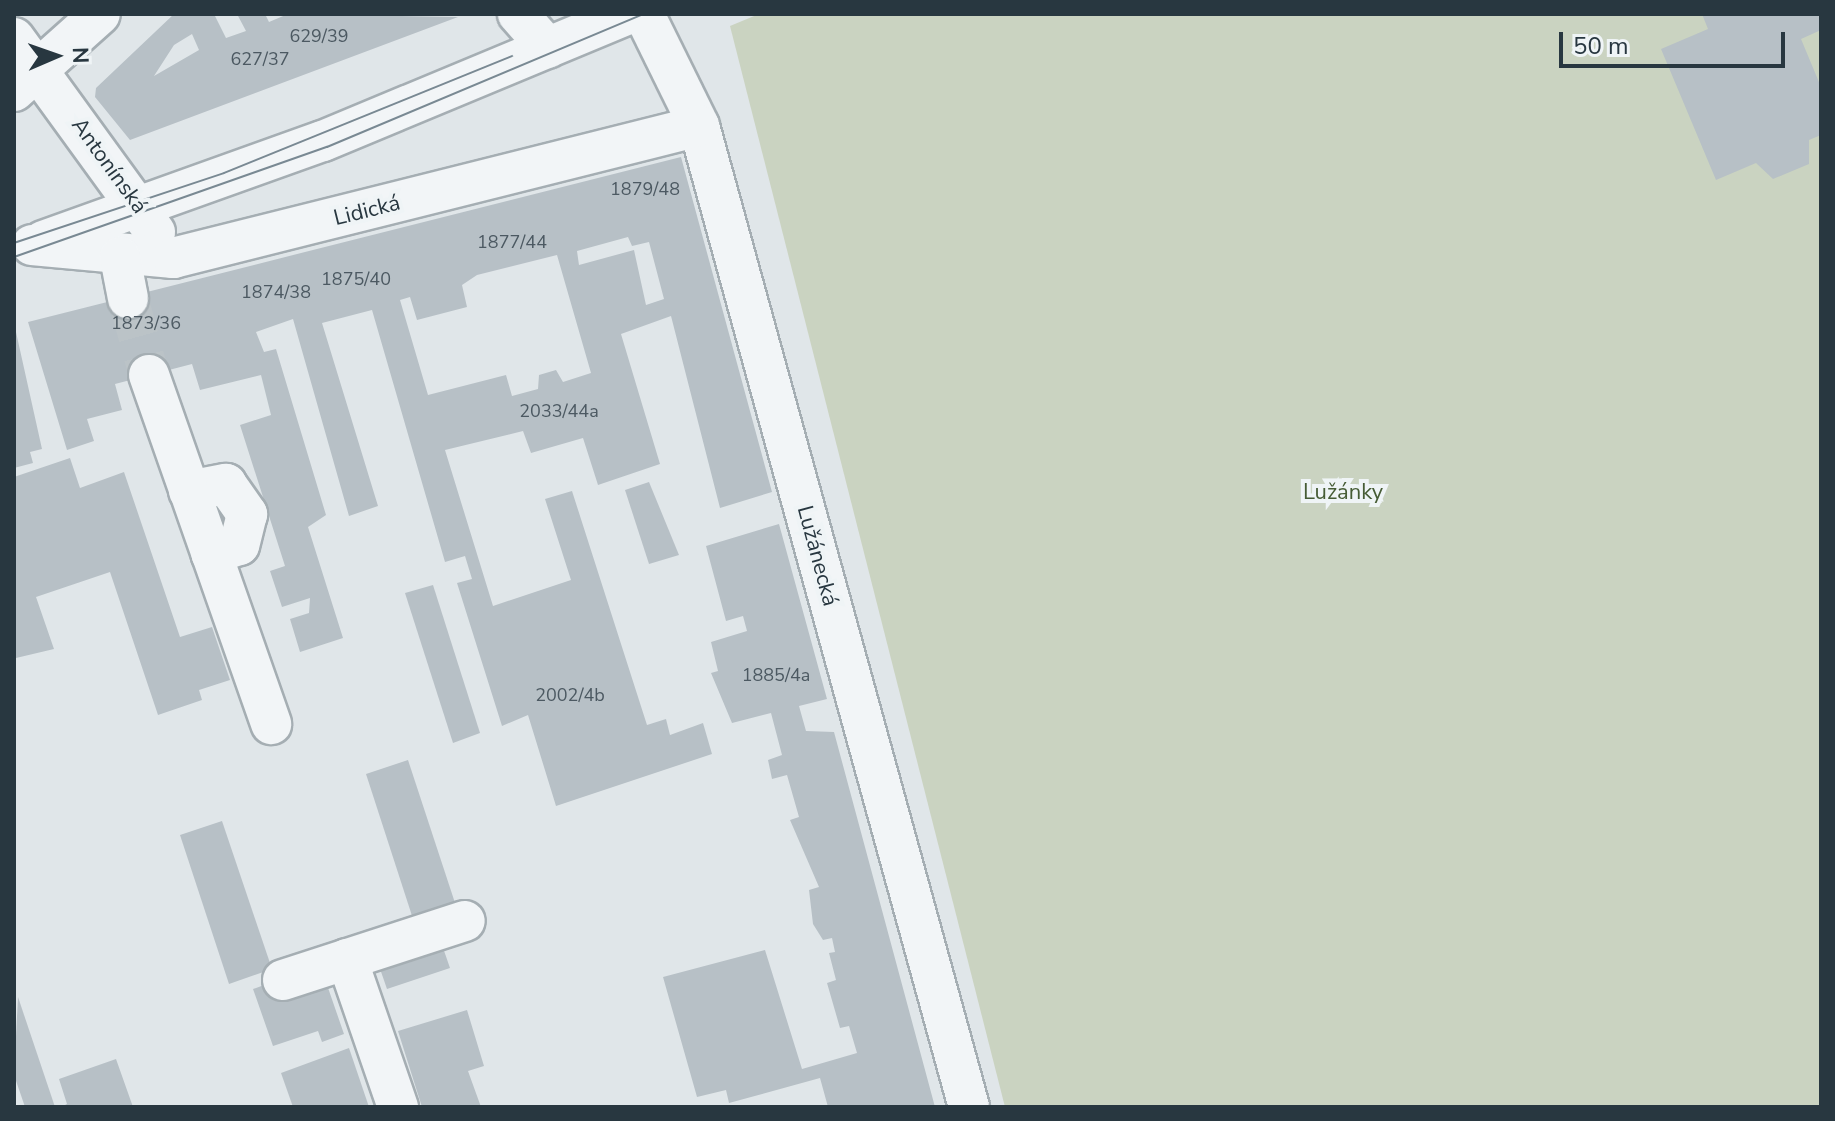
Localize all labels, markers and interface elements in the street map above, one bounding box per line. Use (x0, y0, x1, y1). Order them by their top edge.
north arrow (16, 16, 96, 96)
scale bar (1563, 16, 1789, 66)
house number: 629/39 (289, 25, 349, 47)
text: 50 m (1573, 30, 1629, 62)
text: N (65, 46, 95, 64)
house number: 627/37 (230, 48, 290, 70)
street label: Antonínská (66, 113, 152, 219)
house number: 1879/48 (610, 178, 680, 200)
street label: Lidická (331, 190, 403, 232)
house number: 1877/44 (477, 231, 547, 253)
house number: 1875/40 (321, 268, 391, 290)
house number: 1874/38 (241, 281, 311, 303)
house number: 1873/36 (111, 312, 181, 334)
house number: 2033/44a (519, 400, 599, 422)
park label: Lužánky (1303, 480, 1383, 506)
street label: Lužánecká (791, 503, 843, 609)
house number: 1885/4a (742, 664, 810, 686)
house number: 2002/4b (535, 684, 605, 706)

